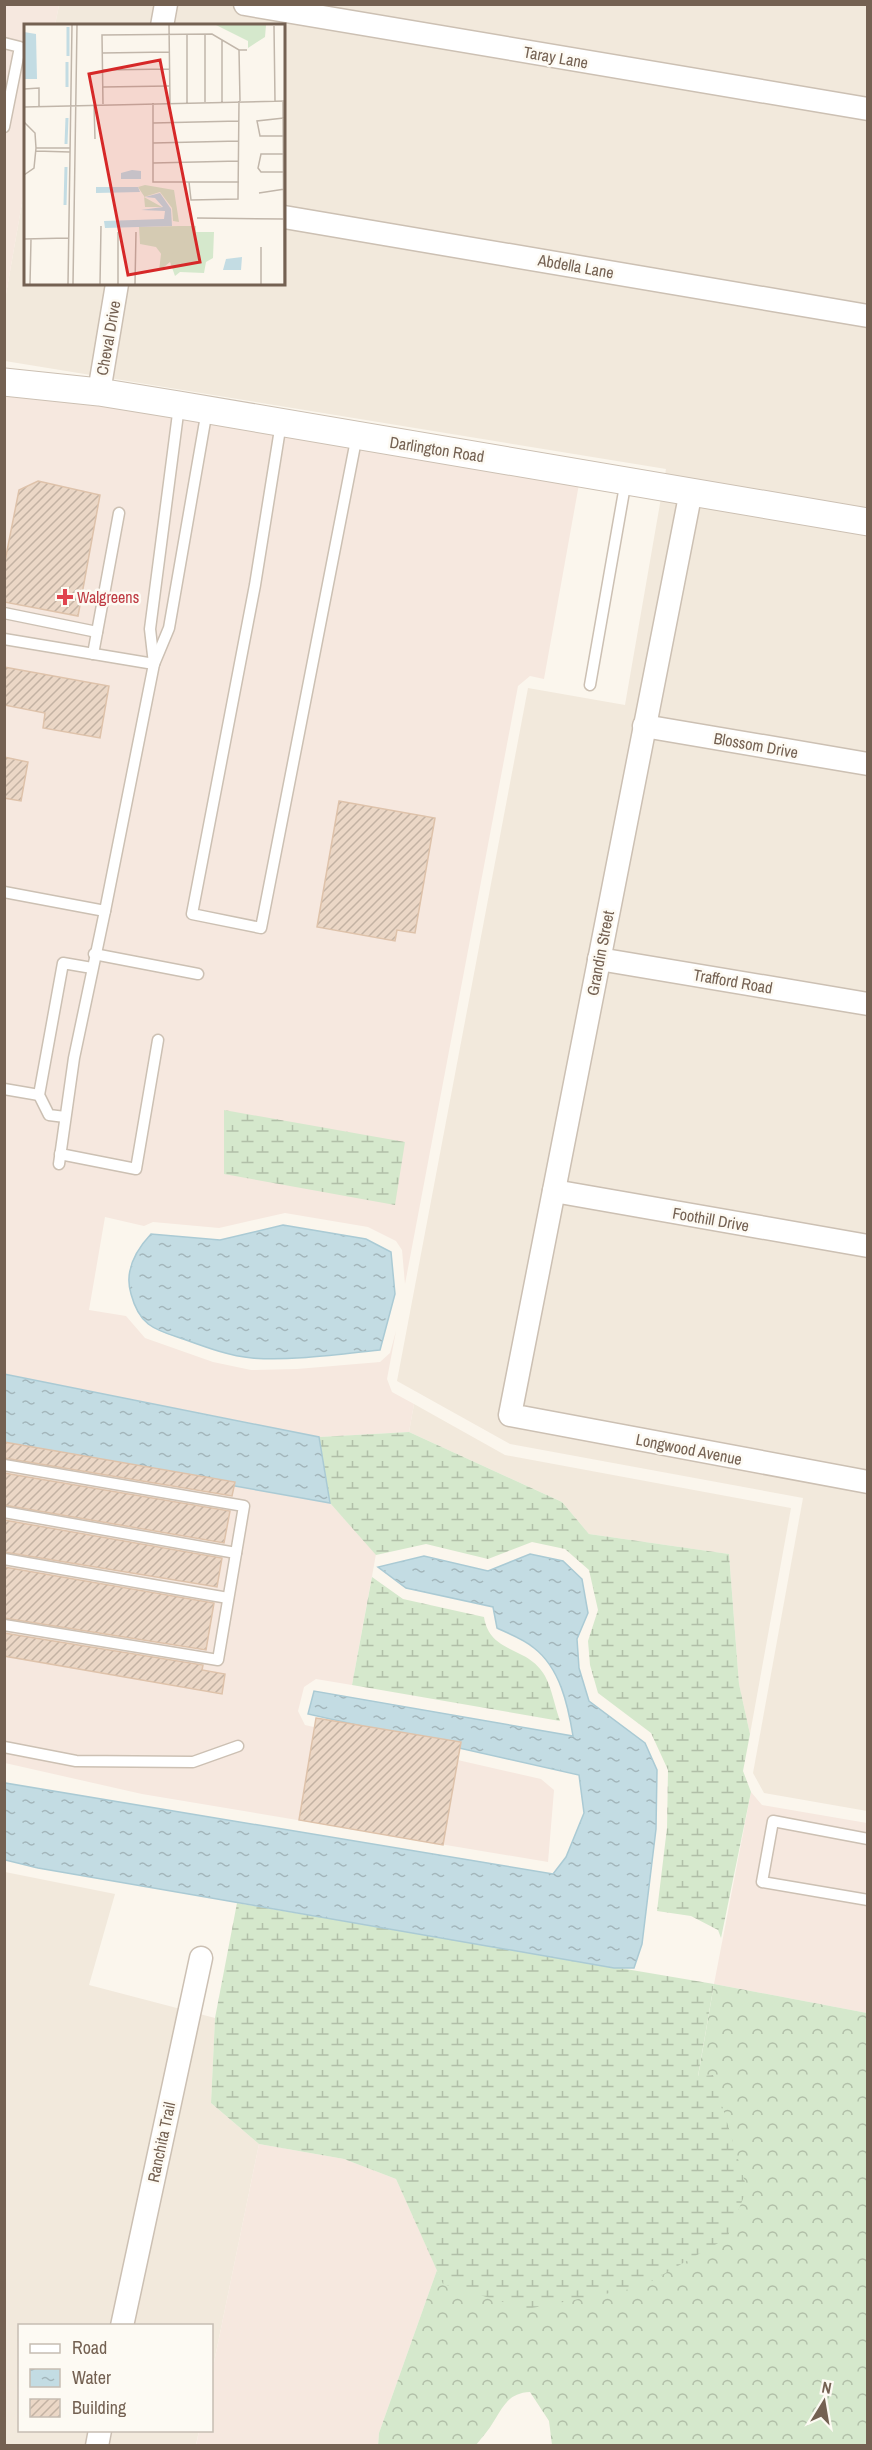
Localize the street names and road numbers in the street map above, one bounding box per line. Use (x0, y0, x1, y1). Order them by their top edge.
street label: Taray Lane (522, 41, 590, 73)
street label: Abdella Lane (535, 248, 616, 283)
street label: Cheval Drive (91, 299, 125, 377)
street label: Darlington Road (388, 431, 486, 467)
street label: Blossom Drive (712, 727, 800, 763)
street label: Grandin Street (581, 908, 619, 997)
street label: Trafford Road (692, 963, 774, 999)
street label: Foothill Drive (671, 1201, 751, 1237)
street label: Longwood Avenue (634, 1428, 744, 1470)
street label: Ranchita Trail (142, 2100, 180, 2184)

